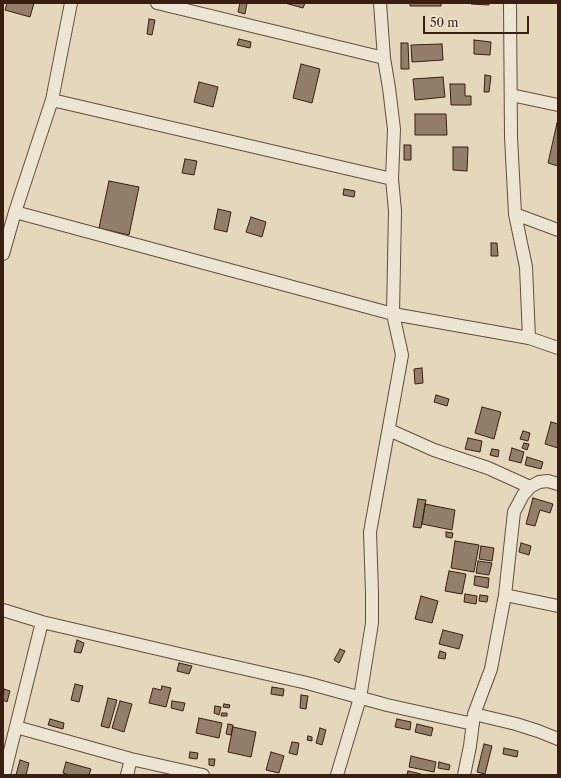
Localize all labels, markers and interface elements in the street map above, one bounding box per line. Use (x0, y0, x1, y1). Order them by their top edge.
scale bar (425, 8, 531, 34)
text: 50 m (430, 15, 459, 30)

